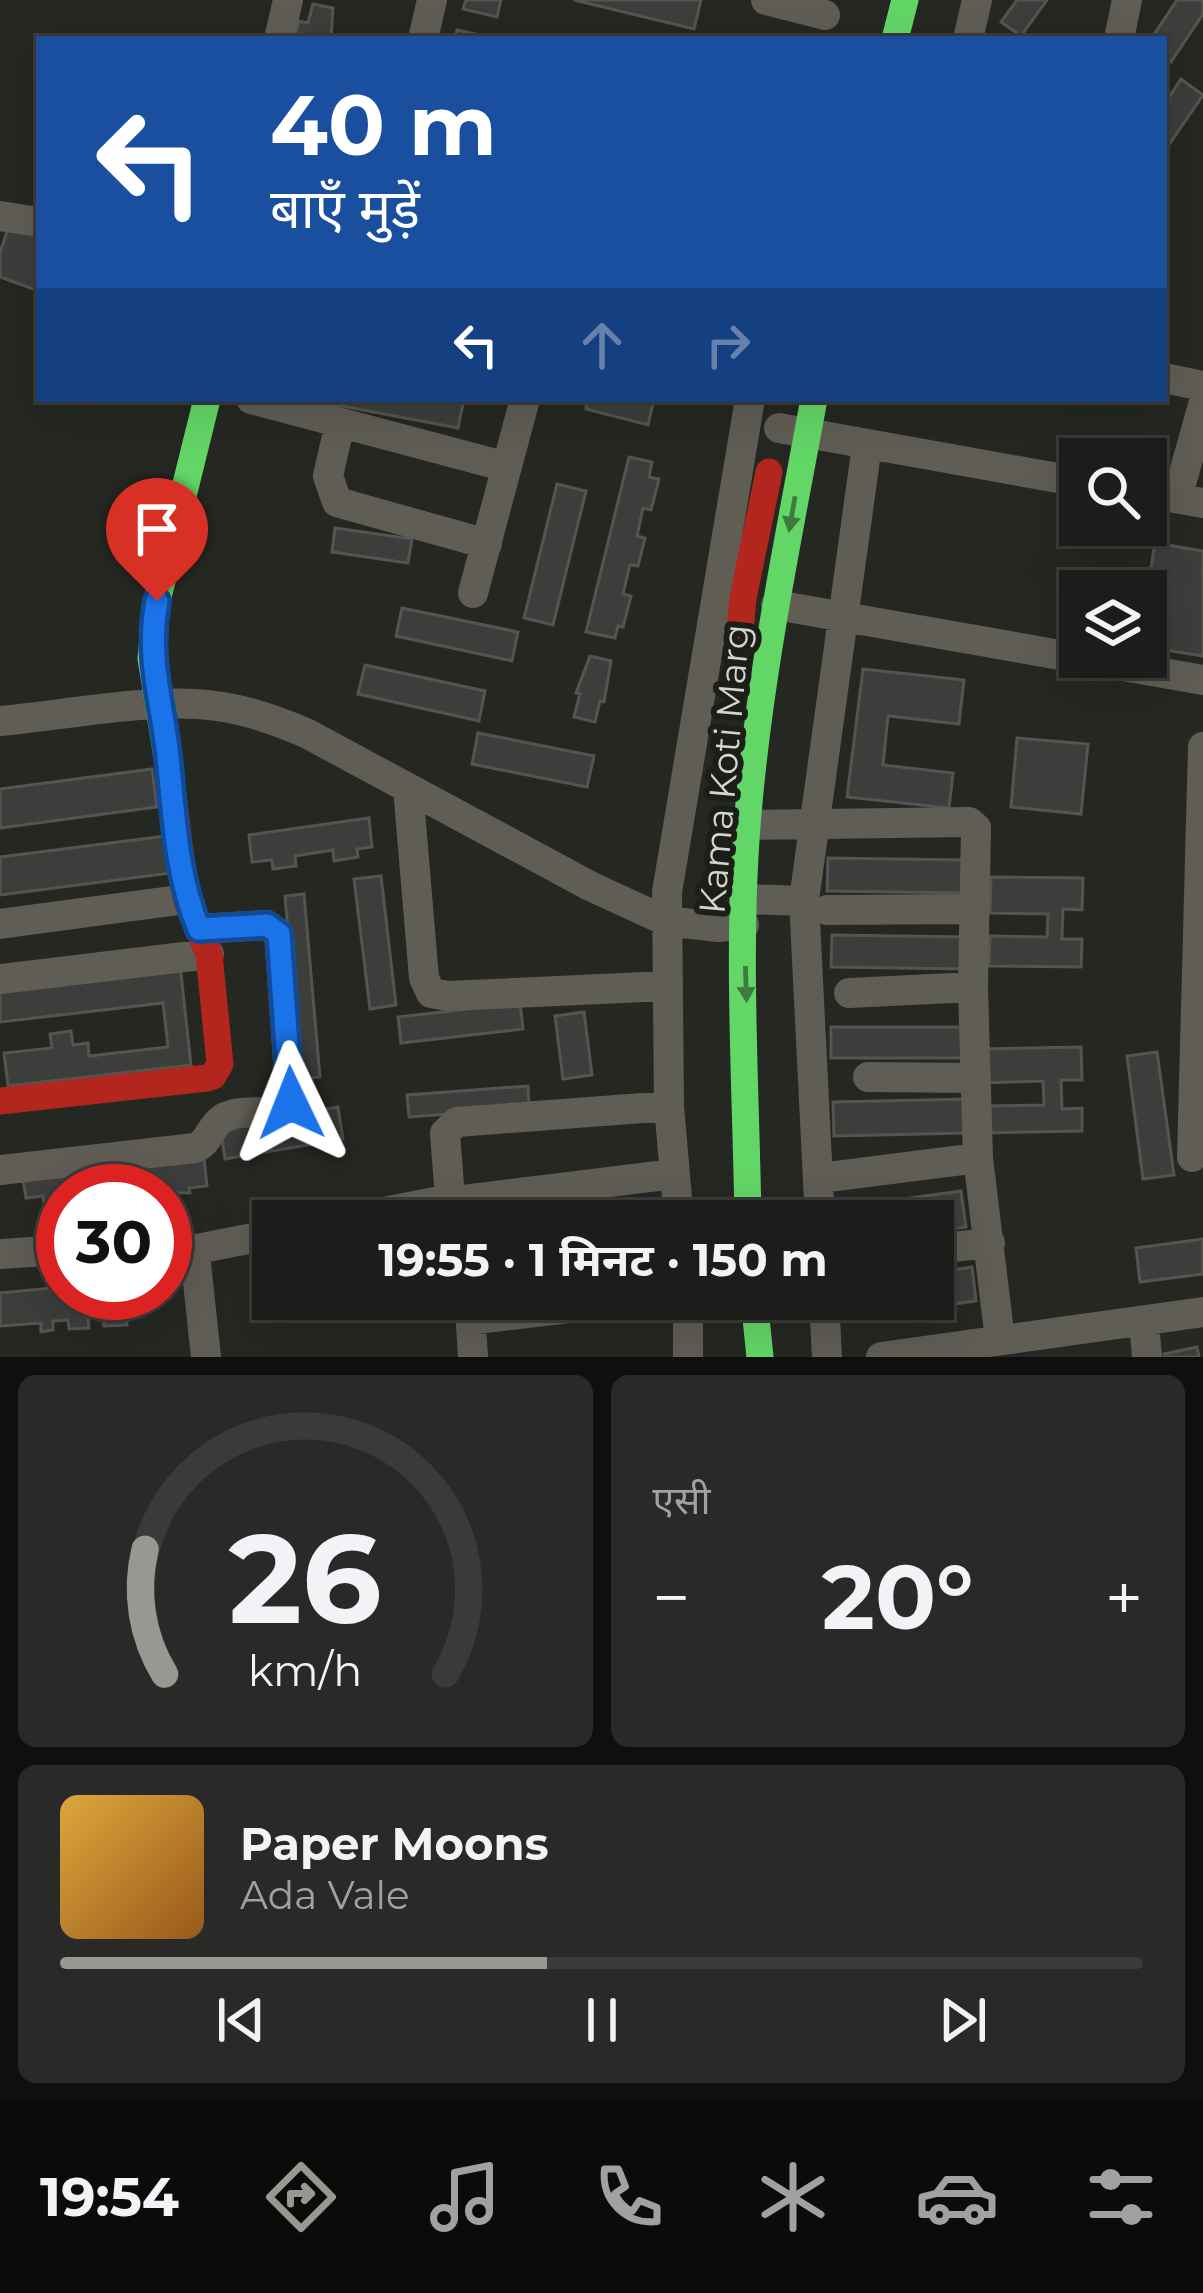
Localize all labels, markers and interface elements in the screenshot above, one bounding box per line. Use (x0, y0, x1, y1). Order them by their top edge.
text: 40 m (270, 74, 497, 176)
icon: left (72, 84, 228, 240)
text: बाएँ मुड़ें (270, 176, 420, 242)
icon: left (443, 312, 509, 378)
icon: ahead (569, 312, 635, 378)
icon: right (695, 312, 761, 378)
map controls (1059, 438, 1167, 678)
button: search (1059, 438, 1167, 546)
pin (106, 478, 208, 601)
icon: arrive (124, 496, 190, 562)
one-way arrow (782, 496, 801, 533)
button: layers (1059, 570, 1167, 678)
street label: Kama Koti Marg (689, 622, 759, 916)
one-way arrow (736, 966, 755, 1004)
position arrow (228, 1040, 354, 1166)
speed limit sign: 30 (36, 1164, 192, 1320)
text: 19:55 · 1 मिनट · 150 m (378, 1232, 828, 1287)
text: एसी (653, 1476, 711, 1524)
text: 26 (229, 1502, 382, 1654)
text: 20° (822, 1542, 974, 1652)
text: − (653, 1557, 690, 1638)
text: + (1105, 1557, 1143, 1638)
text: km/h (248, 1644, 362, 1697)
text: Paper Moons (240, 1816, 549, 1871)
text: Ada Vale (240, 1871, 410, 1919)
icon: previous (208, 1987, 274, 2053)
icon: pause (569, 1987, 635, 2053)
icon: next (930, 1987, 996, 2053)
icon: directions (259, 2155, 343, 2239)
icon: music (423, 2155, 507, 2239)
icon: phone (587, 2155, 671, 2239)
icon: climate (751, 2155, 835, 2239)
icon: car (915, 2155, 999, 2239)
icon: filters (1079, 2155, 1163, 2239)
text: 19:54 (40, 2164, 179, 2230)

